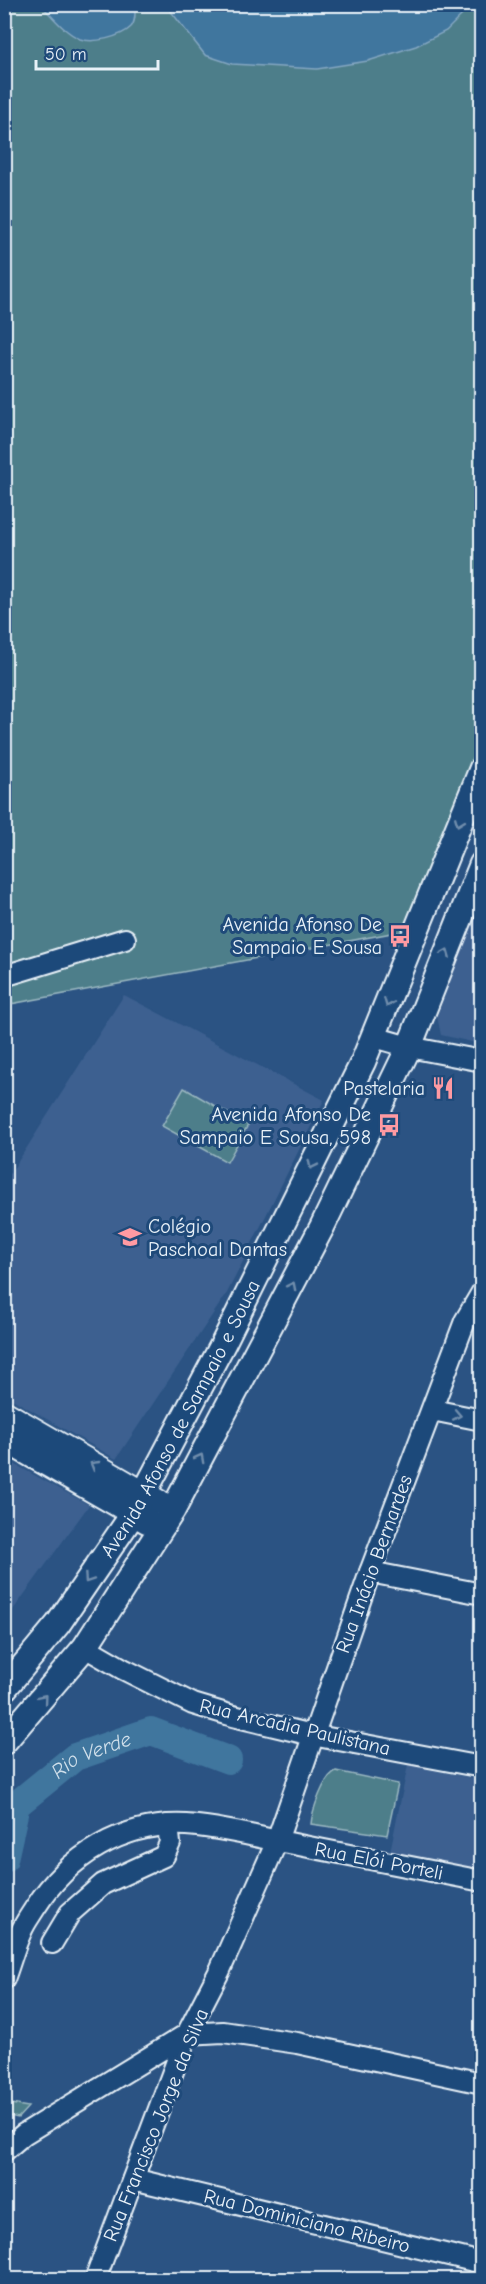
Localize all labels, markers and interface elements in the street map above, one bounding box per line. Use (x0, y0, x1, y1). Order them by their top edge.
scale bar (36, 33, 158, 71)
text: 50 m (45, 44, 87, 65)
one-way arrow (454, 816, 467, 827)
place label: Avenida Afonso De Sampaio E Sousa (223, 913, 382, 959)
bus stop icon: Avenida Afonso De Sampaio E Sousa (387, 923, 413, 949)
one-way arrow (439, 949, 451, 960)
one-way arrow (383, 997, 395, 1008)
restaurant icon: Pastelaria (430, 1075, 456, 1101)
place label: Pastelaria (343, 1077, 425, 1100)
place label: Avenida Afonso De Sampaio E Sousa, 598 (179, 1103, 371, 1149)
bus stop icon: Avenida Afonso De Sampaio E Sousa, 598 (376, 1112, 402, 1138)
one-way arrow (308, 1159, 320, 1170)
place label: Colégio Paschoal Dantas (148, 1215, 287, 1261)
school or university icon: Colégio Paschoal Dantas (117, 1224, 143, 1250)
street label: Avenida Afonso de Sampaio e Sousa (95, 1276, 264, 1562)
one-way arrow (284, 1281, 296, 1292)
one-way arrow (452, 1408, 462, 1421)
one-way arrow (193, 1454, 204, 1465)
one-way arrow (90, 1461, 100, 1472)
street label: Rua Inácio Bernardes (331, 1472, 417, 1656)
one-way arrow (84, 1573, 95, 1584)
one-way arrow (36, 1694, 47, 1705)
street label: Rua Arcadia Paulistana (197, 1694, 393, 1760)
water label: Rio Verde (46, 1727, 135, 1784)
street label: Rua Elói Porteli (313, 1837, 445, 1885)
street label: Rua Francisco Jorge da Silva (99, 2005, 213, 2245)
street label: Rua Dominiciano Ribeiro (202, 2184, 412, 2258)

